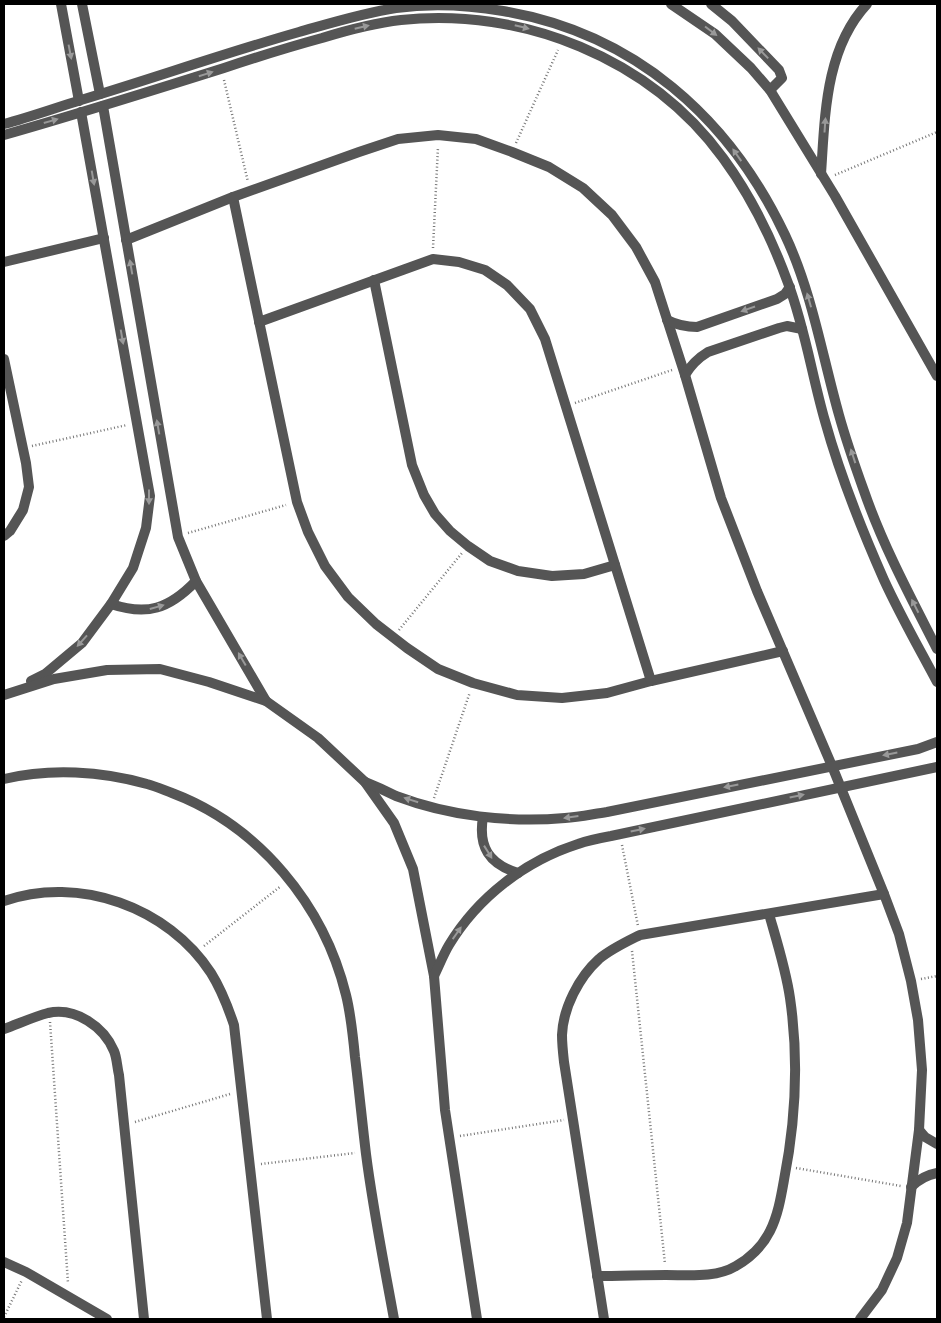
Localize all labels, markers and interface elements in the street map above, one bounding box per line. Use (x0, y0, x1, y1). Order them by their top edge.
one-way arrow (354, 23, 369, 31)
one-way arrow (515, 24, 530, 32)
one-way arrow (704, 26, 718, 36)
one-way arrow (66, 44, 74, 59)
one-way arrow (757, 48, 769, 60)
one-way arrow (199, 69, 214, 77)
one-way arrow (43, 117, 58, 125)
one-way arrow (821, 117, 829, 133)
one-way arrow (732, 148, 742, 162)
one-way arrow (89, 170, 97, 186)
one-way arrow (126, 258, 134, 274)
one-way arrow (805, 292, 813, 307)
one-way arrow (740, 305, 755, 313)
one-way arrow (118, 330, 126, 346)
one-way arrow (154, 418, 162, 434)
one-way arrow (848, 449, 856, 464)
one-way arrow (145, 490, 153, 506)
one-way arrow (911, 599, 919, 613)
one-way arrow (149, 603, 164, 611)
one-way arrow (76, 635, 88, 647)
one-way arrow (237, 652, 246, 665)
one-way arrow (882, 751, 898, 759)
one-way arrow (722, 783, 738, 791)
one-way arrow (790, 792, 805, 800)
one-way arrow (403, 796, 418, 804)
one-way arrow (563, 813, 579, 821)
one-way arrow (631, 826, 646, 834)
one-way arrow (484, 846, 493, 859)
one-way arrow (452, 926, 462, 940)

